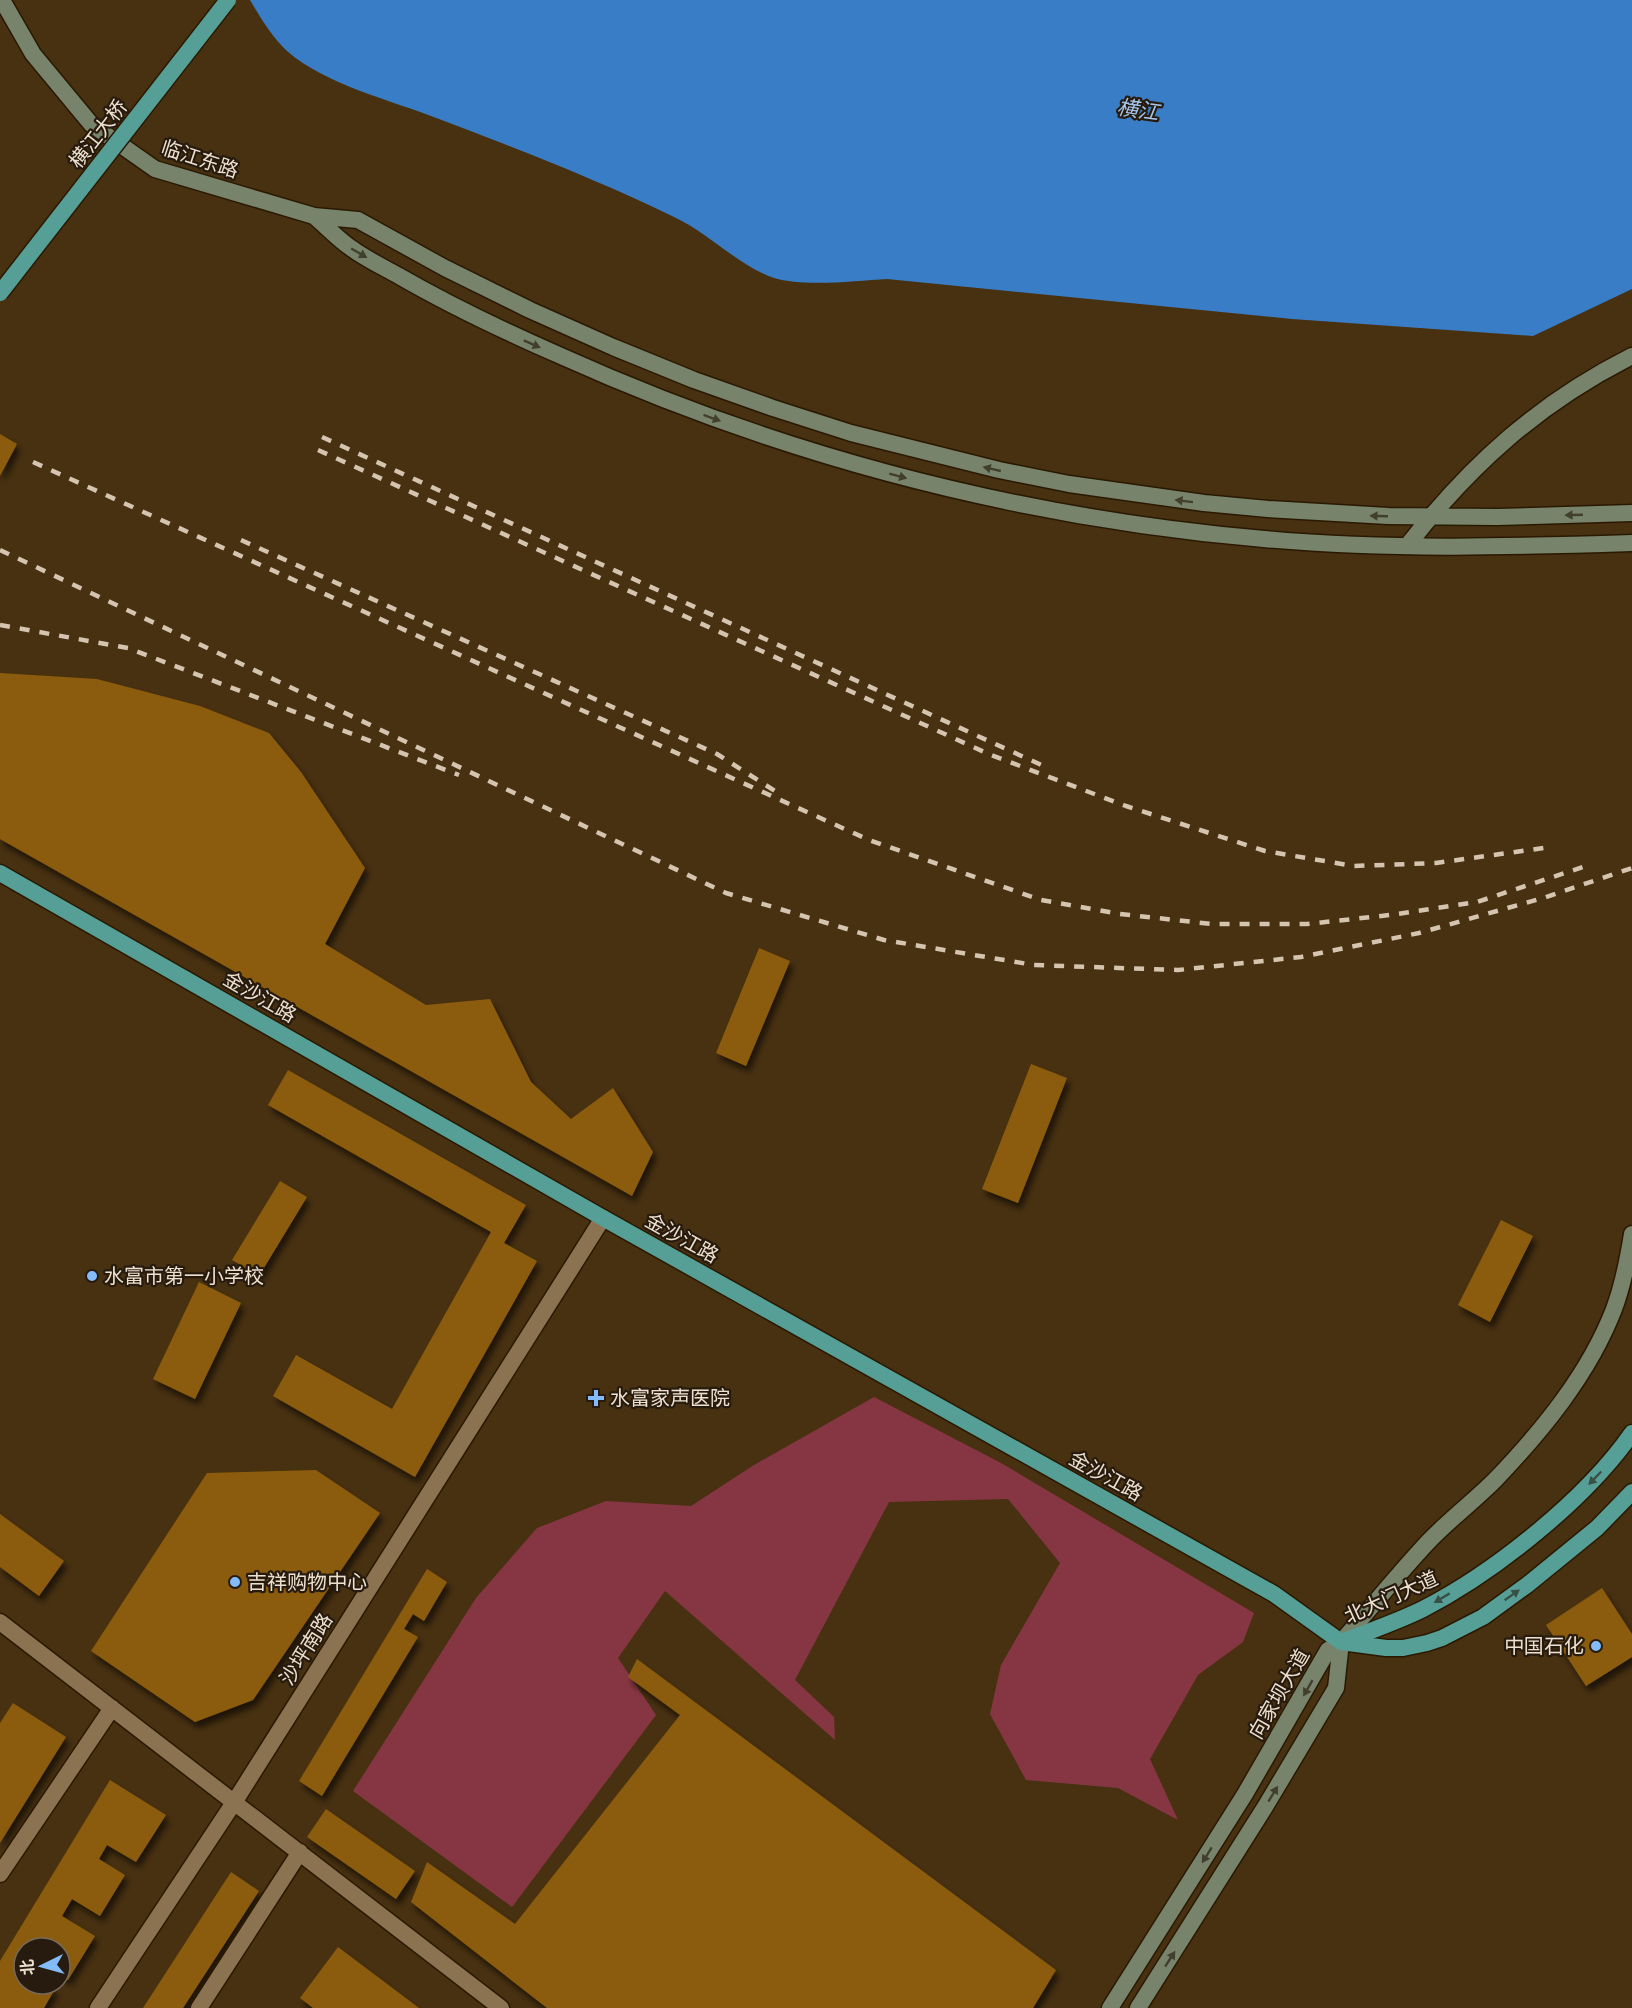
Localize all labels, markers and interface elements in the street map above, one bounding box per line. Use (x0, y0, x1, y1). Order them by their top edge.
water label: 横江 (1116, 94, 1163, 125)
street label: 横江大桥 (64, 95, 132, 173)
street label: 临江东路 (158, 135, 242, 183)
one-way arrow (351, 248, 368, 258)
one-way arrow (523, 339, 541, 349)
one-way arrow (703, 414, 721, 424)
one-way arrow (983, 463, 1001, 473)
one-way arrow (889, 472, 907, 482)
one-way arrow (1175, 496, 1194, 505)
one-way arrow (1564, 510, 1583, 520)
one-way arrow (1369, 511, 1388, 520)
street label: 金沙江路 (219, 967, 301, 1027)
street label: 金沙江路 (641, 1208, 723, 1268)
place label: 水富市第一小学校 (104, 1264, 264, 1288)
marker: 水富市第一小学校 (85, 1269, 99, 1283)
place label: 水富家声医院 (610, 1386, 730, 1410)
marker: 水富家声医院 (587, 1389, 605, 1407)
street label: 金沙江路 (1065, 1446, 1147, 1506)
one-way arrow (1588, 1471, 1602, 1485)
street label: 北大门大道 (1340, 1566, 1442, 1628)
place label: 吉祥购物中心 (247, 1570, 367, 1594)
marker: 吉祥购物中心 (228, 1575, 242, 1589)
one-way arrow (1505, 1590, 1520, 1602)
one-way arrow (1434, 1593, 1450, 1604)
street label: 沙坪南路 (275, 1609, 337, 1689)
place label: 中国石化 (1504, 1634, 1584, 1658)
marker: 中国石化 (1589, 1639, 1603, 1653)
street label: 向家坝大道 (1244, 1645, 1314, 1743)
one-way arrow (1302, 1680, 1313, 1696)
one-way arrow (1268, 1786, 1279, 1802)
one-way arrow (1202, 1847, 1213, 1863)
north arrow (12, 1936, 72, 1996)
one-way arrow (1164, 1951, 1175, 1967)
text: 北 (17, 1958, 38, 1976)

